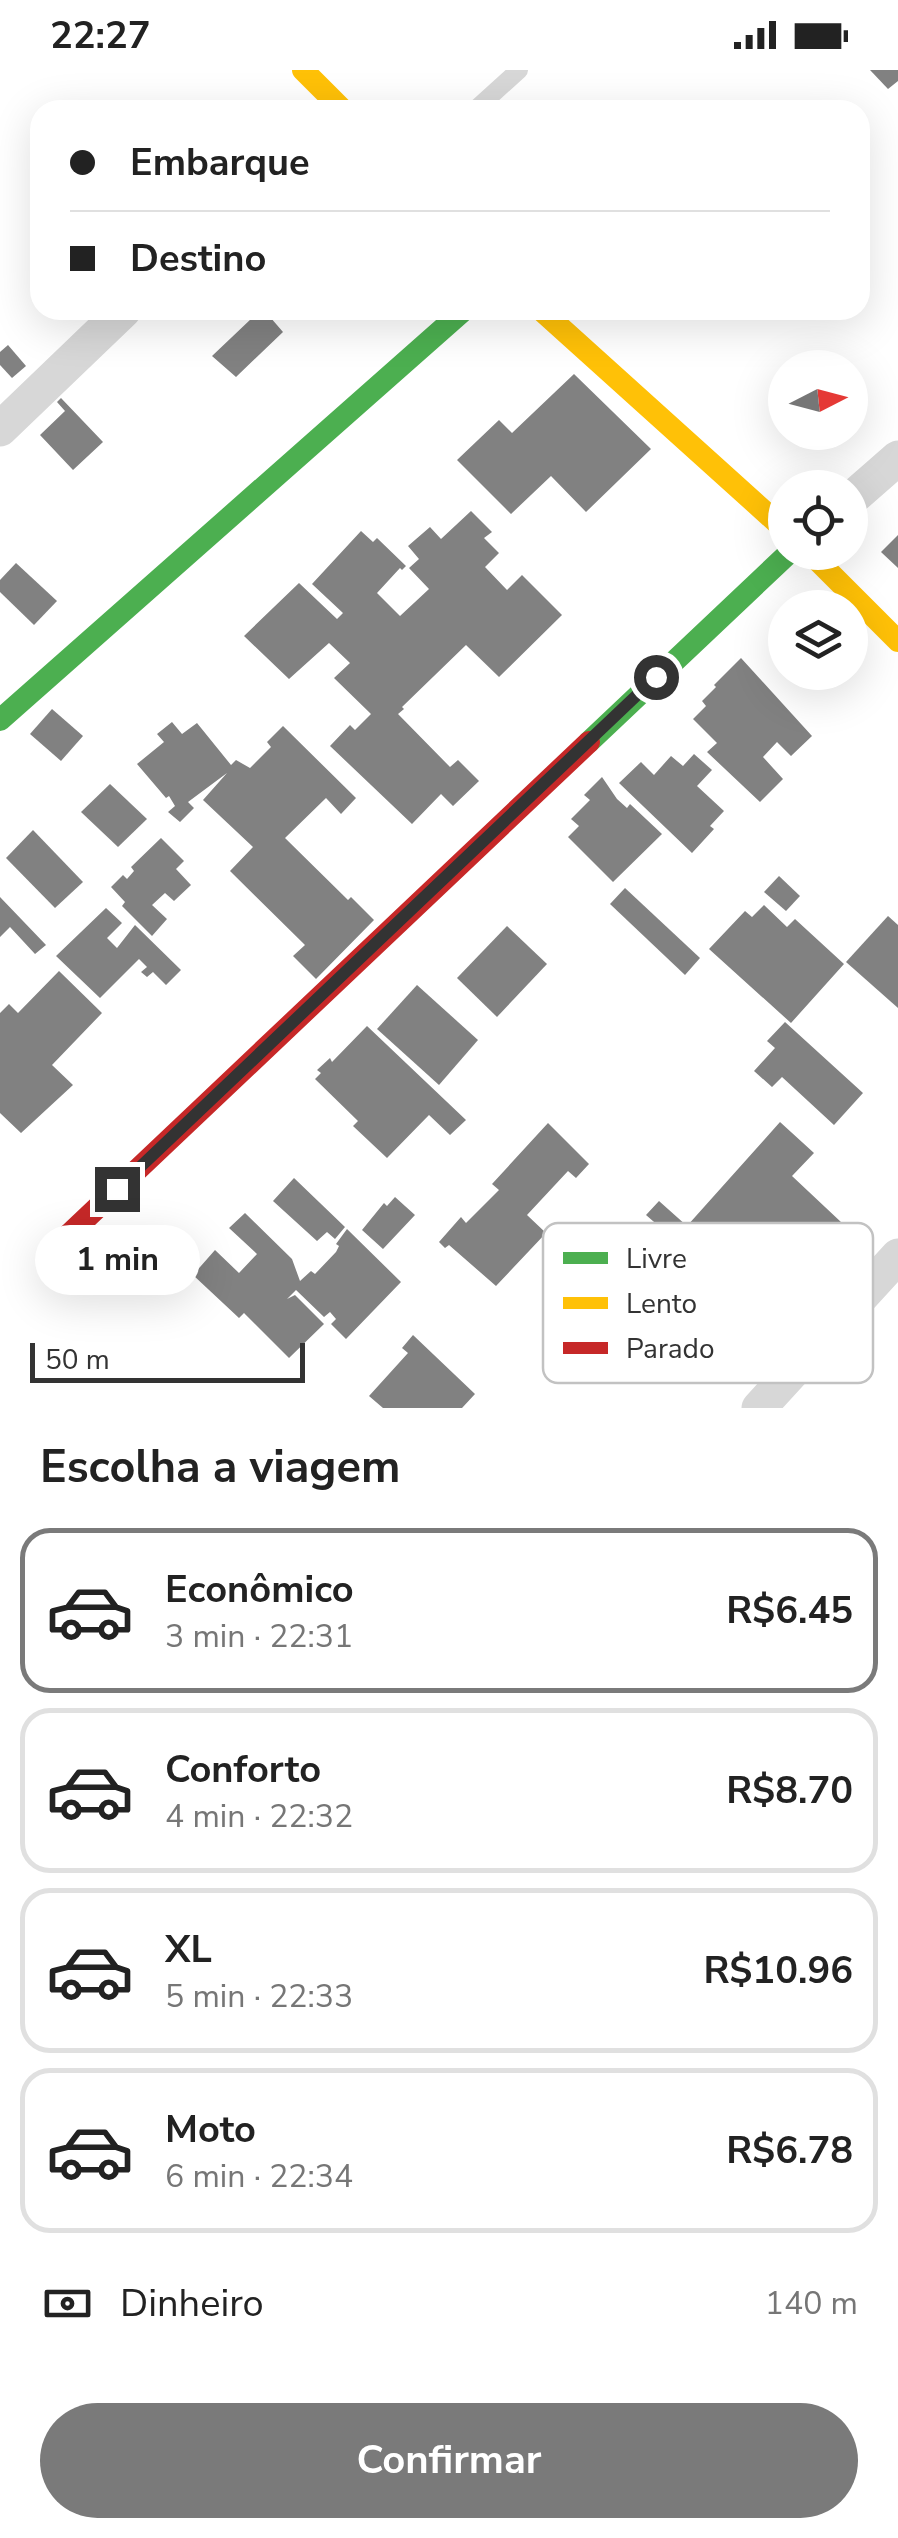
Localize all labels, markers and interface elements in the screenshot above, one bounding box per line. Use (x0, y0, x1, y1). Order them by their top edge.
text: 22:27 (50, 10, 151, 61)
text: Embarque (130, 137, 310, 188)
text: Destino (130, 233, 266, 284)
north arrow (768, 350, 868, 450)
map controls (768, 350, 868, 690)
button: locate (768, 470, 868, 570)
button: layers (768, 590, 868, 690)
route start (634, 655, 679, 700)
route end (95, 1167, 140, 1212)
legend (543, 1223, 873, 1383)
callout: 1 min (34, 1224, 200, 1294)
text: 1 min (76, 1238, 159, 1281)
text: Livre (626, 1240, 687, 1278)
text: Lento (626, 1285, 697, 1323)
text: Parado (626, 1330, 715, 1368)
scale bar (30, 1338, 305, 1382)
text: 50 m (45, 1341, 110, 1379)
text: Escolha a viagem (40, 1437, 400, 1498)
text: Econômico (165, 1564, 354, 1615)
icon: car (45, 1566, 135, 1656)
text: R$6.45 (726, 1585, 853, 1636)
text: 3 min · 22:31 (165, 1615, 353, 1658)
text: Conforto (165, 1744, 321, 1795)
icon: car (45, 1746, 135, 1836)
text: R$8.70 (726, 1765, 853, 1816)
text: 4 min · 22:32 (165, 1795, 353, 1838)
text: XL (165, 1924, 212, 1975)
icon: car (45, 1926, 135, 2016)
text: R$10.96 (704, 1945, 853, 1996)
text: 5 min · 22:33 (165, 1975, 353, 2018)
text: Moto (165, 2104, 256, 2155)
icon: car (45, 2106, 135, 2196)
text: R$6.78 (726, 2125, 853, 2176)
text: 6 min · 22:34 (165, 2155, 353, 2198)
icon: cash (40, 2276, 95, 2331)
text: Dinheiro (120, 2278, 264, 2329)
text: 140 m (765, 2282, 858, 2325)
button: Confirmar (40, 2403, 858, 2518)

